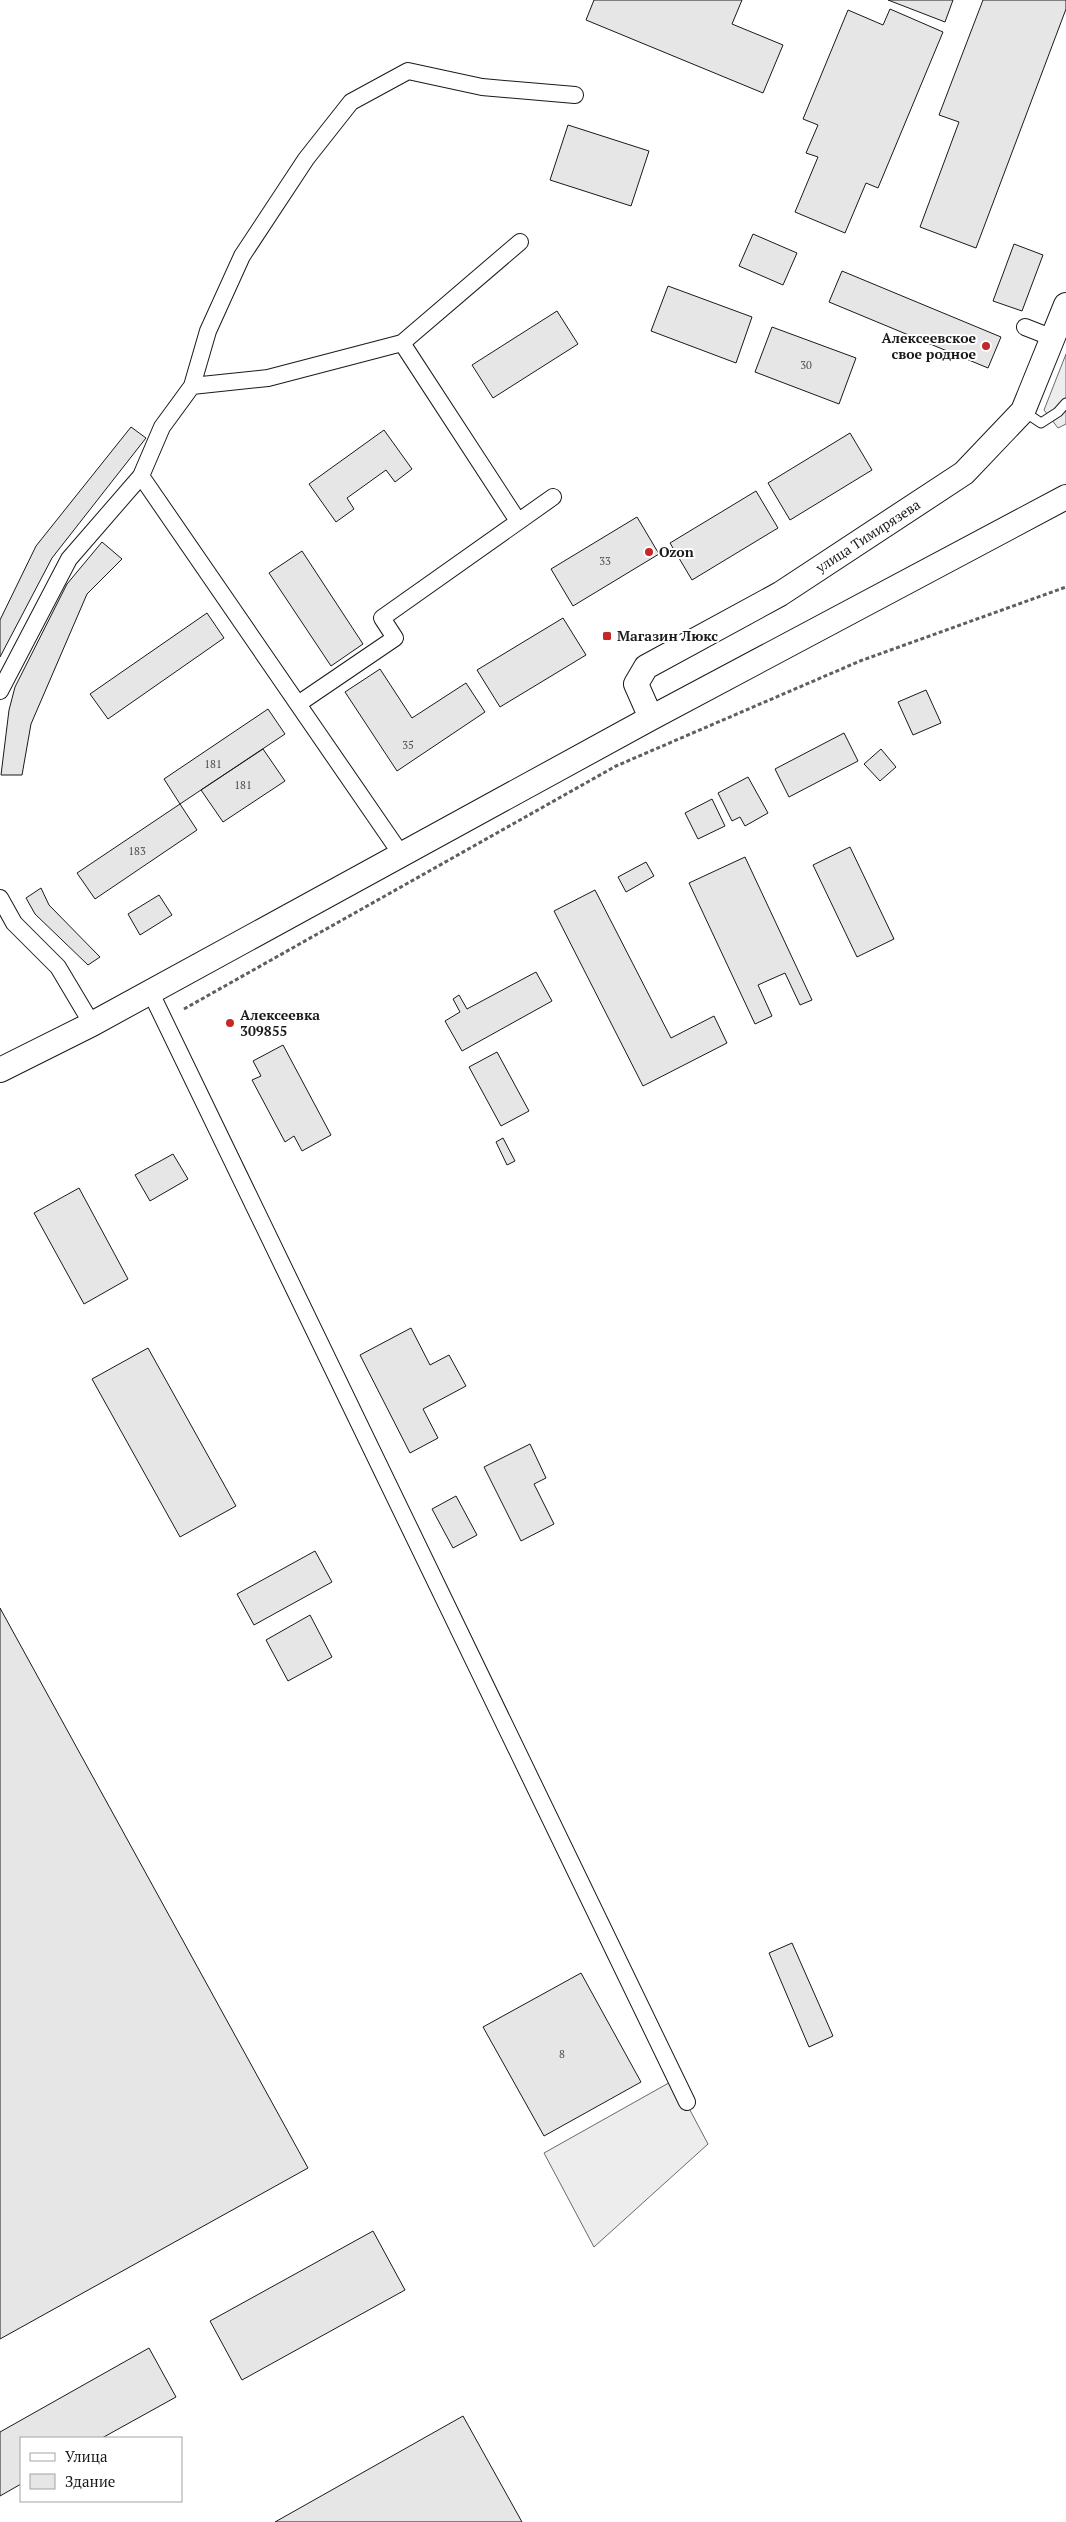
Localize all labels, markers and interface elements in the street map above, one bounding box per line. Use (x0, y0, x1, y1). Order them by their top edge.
place label: Алексеевское свое родное (881, 328, 976, 363)
marker: Алексеевское свое родное (980, 340, 992, 352)
house number: 30 (800, 358, 812, 372)
street label: улица Тимирязева (811, 495, 924, 577)
place label: Ozon (659, 542, 694, 561)
marker: Ozon (643, 546, 655, 558)
house number: 33 (599, 554, 611, 568)
place label: Магазин Люкс (617, 626, 718, 645)
marker: Магазин Люкс (601, 630, 613, 642)
house number: 35 (402, 738, 414, 752)
house number: 181 (204, 757, 222, 771)
house number: 181 (234, 778, 252, 792)
house number: 183 (128, 844, 146, 858)
place label: Алексеевка 309855 (240, 1005, 320, 1040)
marker: Алексеевка 309855 (224, 1017, 236, 1029)
house number: 8 (559, 2047, 565, 2061)
legend (20, 2437, 182, 2502)
text: Улица (65, 2446, 108, 2466)
text: Здание (65, 2471, 115, 2491)

